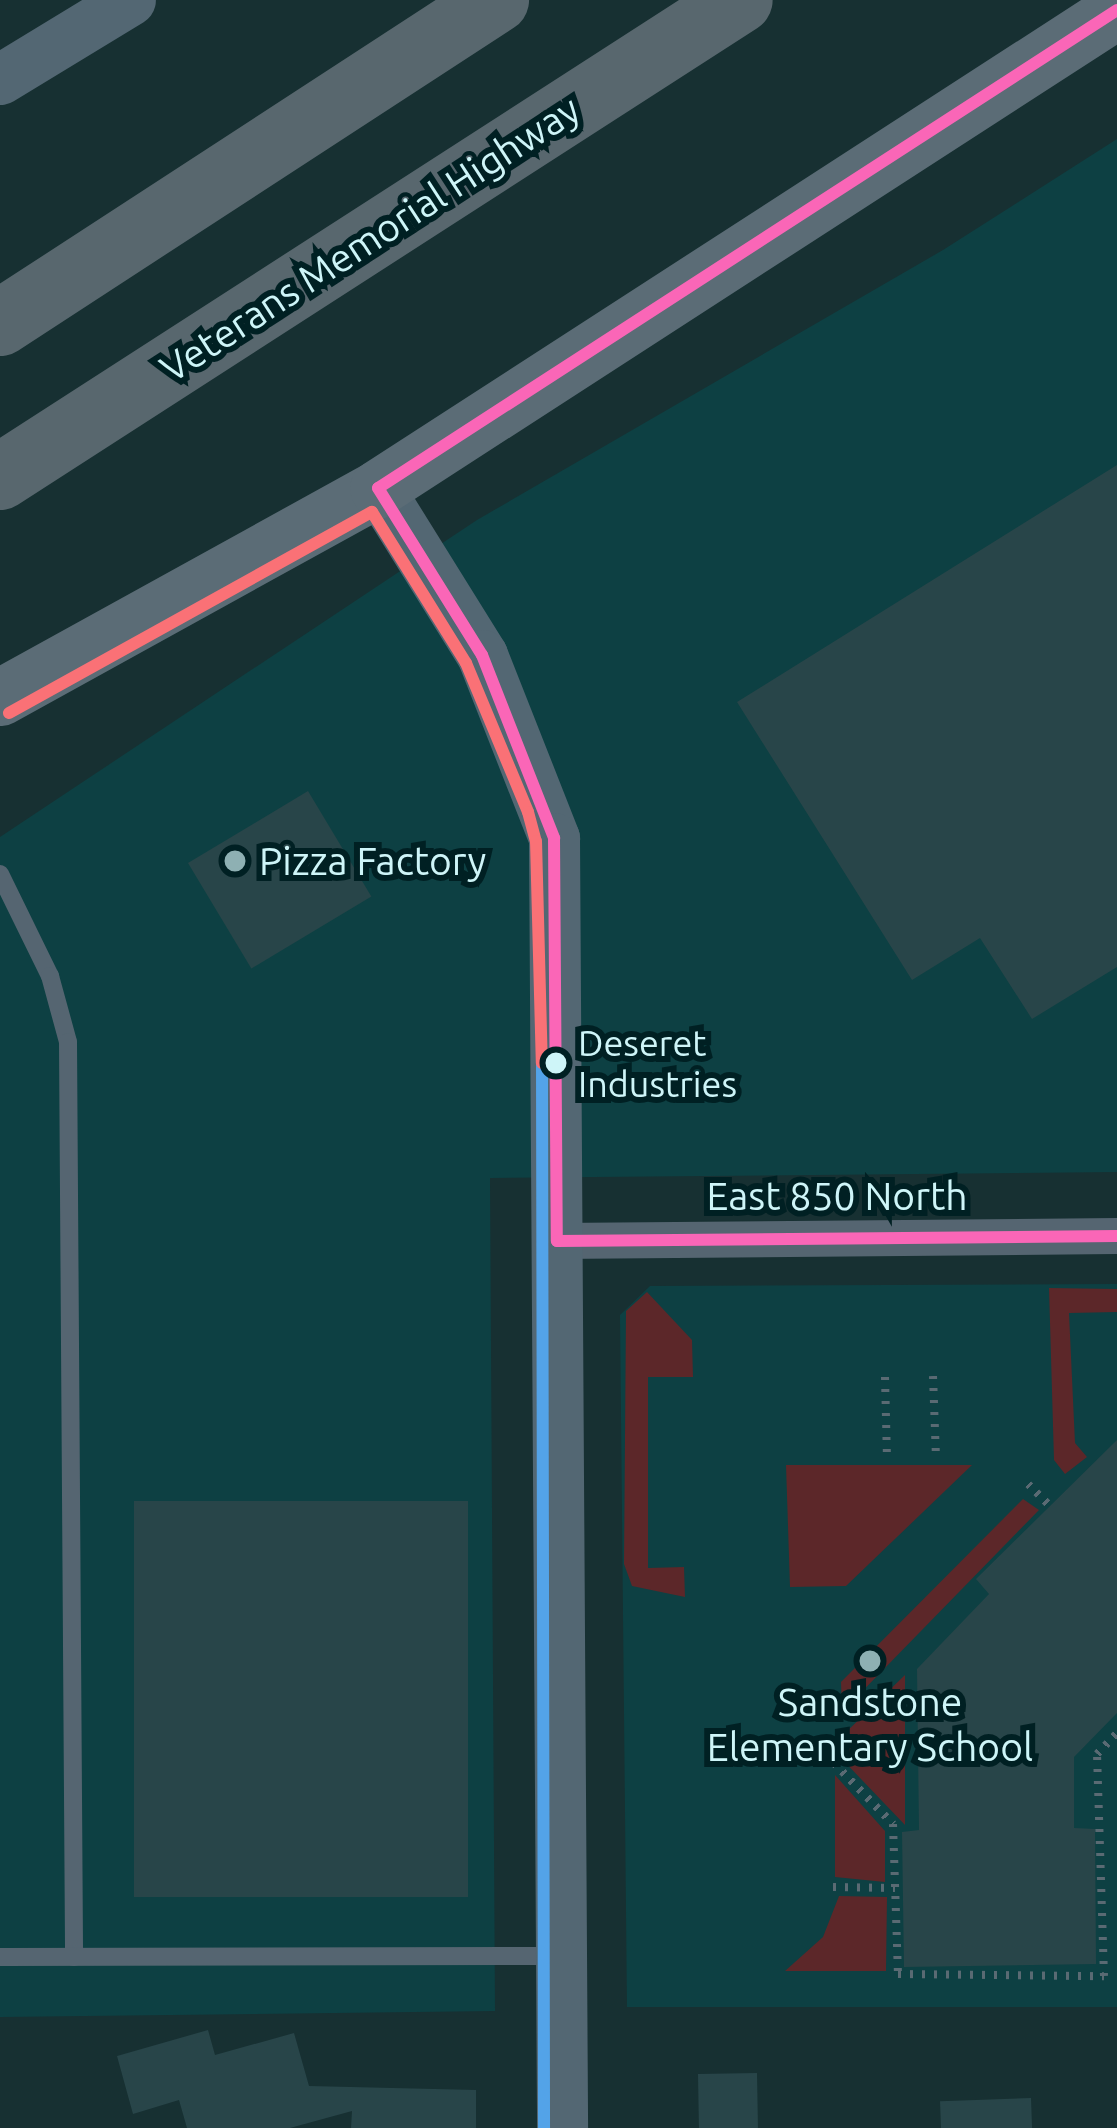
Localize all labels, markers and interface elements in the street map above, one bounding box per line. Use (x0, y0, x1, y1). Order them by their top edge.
street label: Veterans Memorial Highway (152, 86, 588, 392)
place label: Pizza Factory (259, 838, 486, 884)
marker: Pizza Factory (222, 848, 248, 874)
place label: Deseret Industries (578, 1020, 737, 1105)
marker: Deseret Industries (545, 1052, 567, 1074)
street label: East 850 North (706, 1173, 968, 1219)
marker: Sandstone Elementary School (857, 1648, 883, 1674)
place label: Sandstone Elementary School (707, 1680, 1033, 1771)

